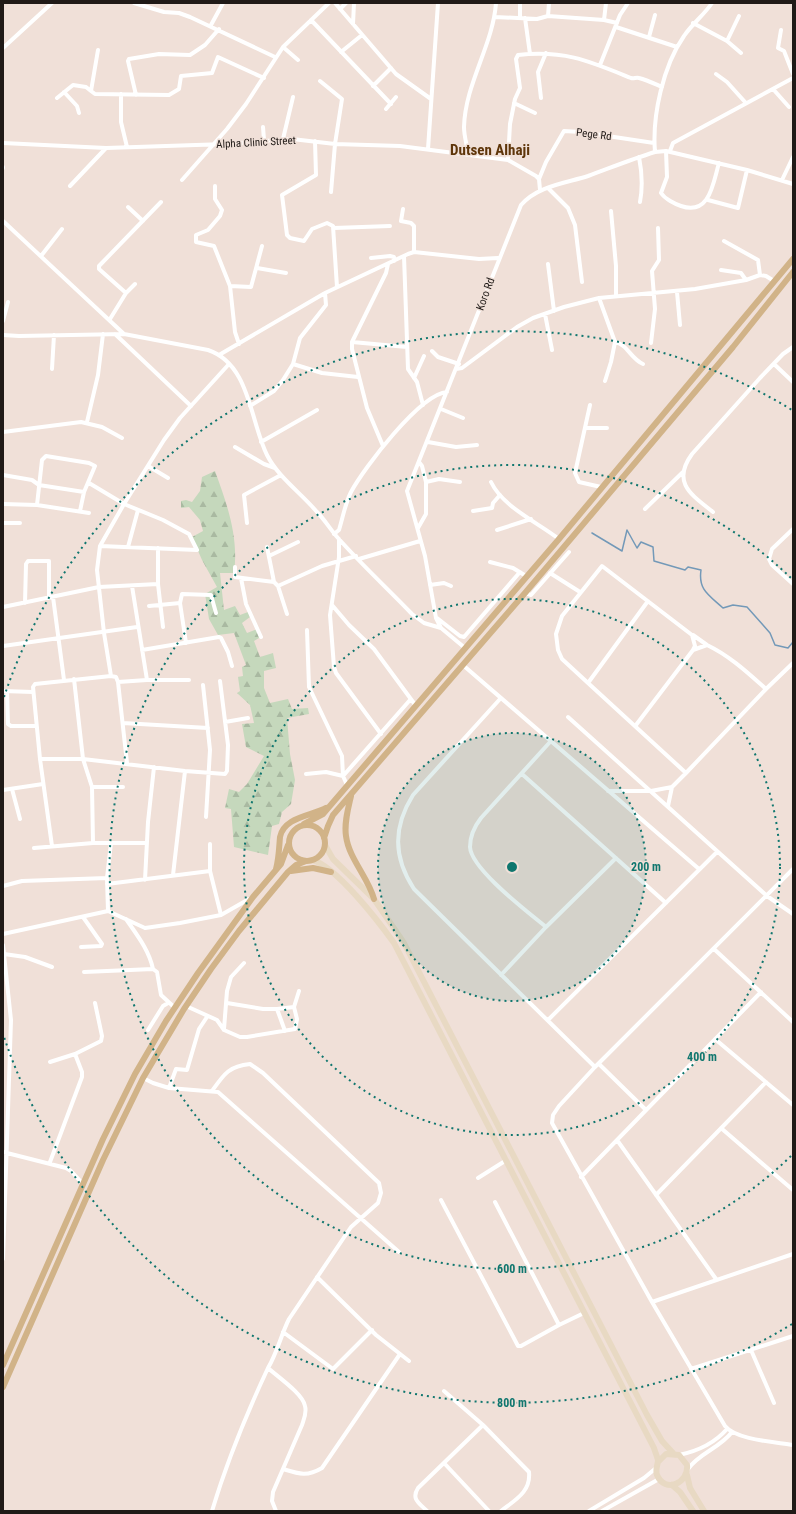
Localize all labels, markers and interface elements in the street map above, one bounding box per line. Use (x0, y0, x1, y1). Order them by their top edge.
street label: Pege Rd (575, 126, 612, 143)
street label: Alpha Clinic Street (216, 134, 296, 151)
district label: Dutsen Alhaji (450, 141, 530, 159)
street label: Koro Rd (474, 276, 497, 312)
centre of rings (505, 860, 519, 874)
text: 200 m (631, 860, 661, 874)
text: 400 m (687, 1050, 717, 1064)
text: 600 m (497, 1262, 527, 1276)
text: 800 m (497, 1396, 527, 1410)

